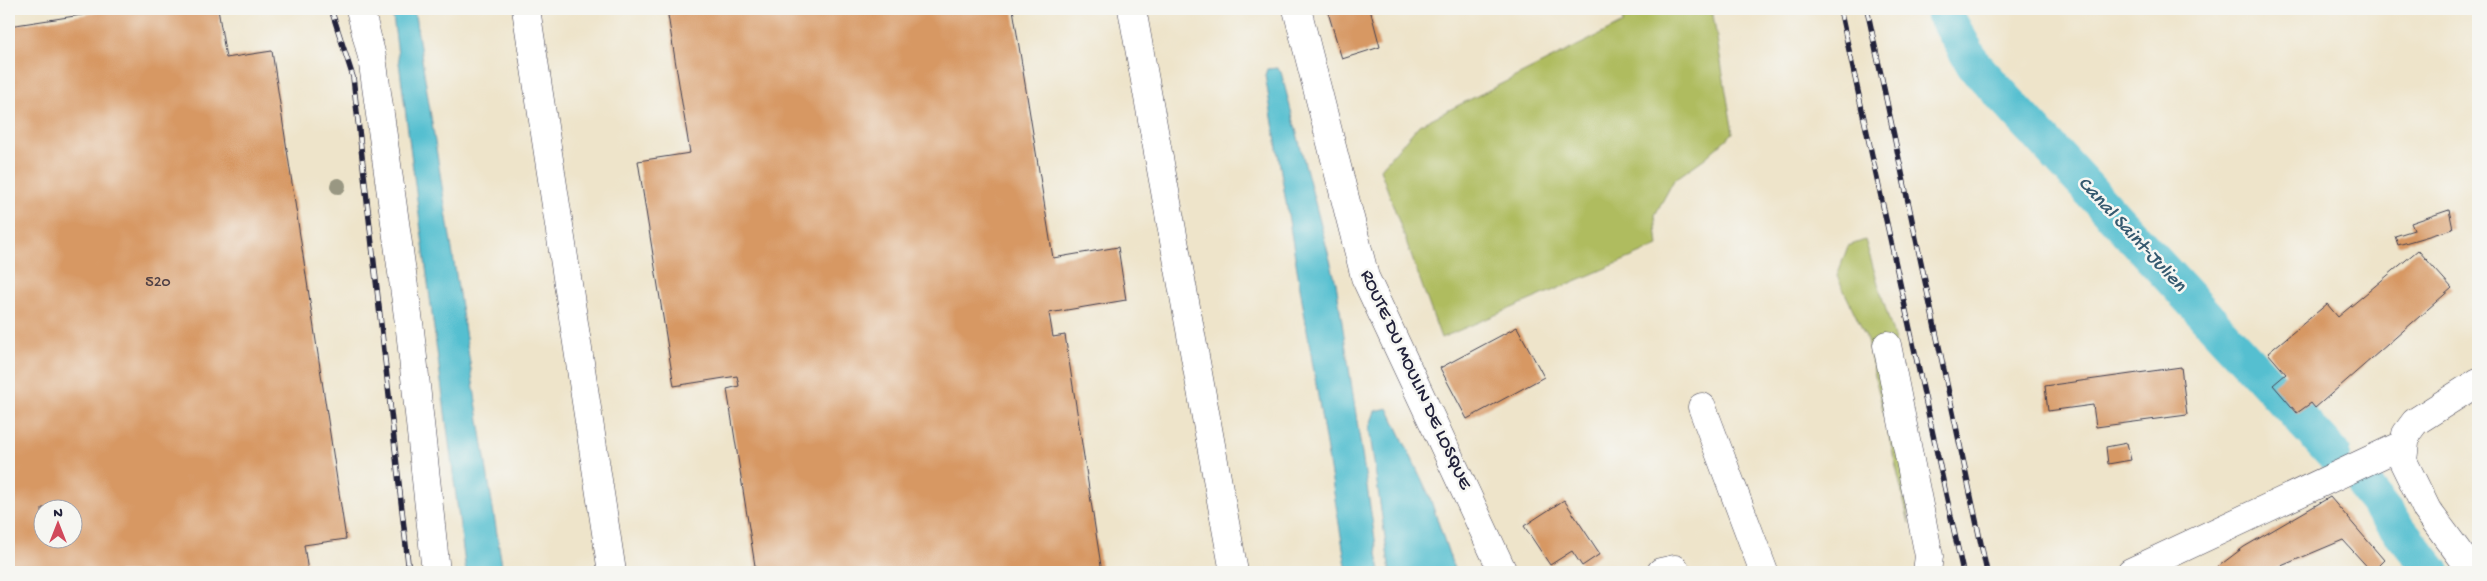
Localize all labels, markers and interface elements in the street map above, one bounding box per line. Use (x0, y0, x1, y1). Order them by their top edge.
water label: Canal Saint-Julien (2072, 173, 2191, 298)
street label: ROUTE DU MOULIN DE LOSQUE (1354, 267, 1476, 494)
house number: 520 (145, 274, 171, 293)
north arrow (32, 498, 82, 548)
text: N (53, 505, 63, 522)

